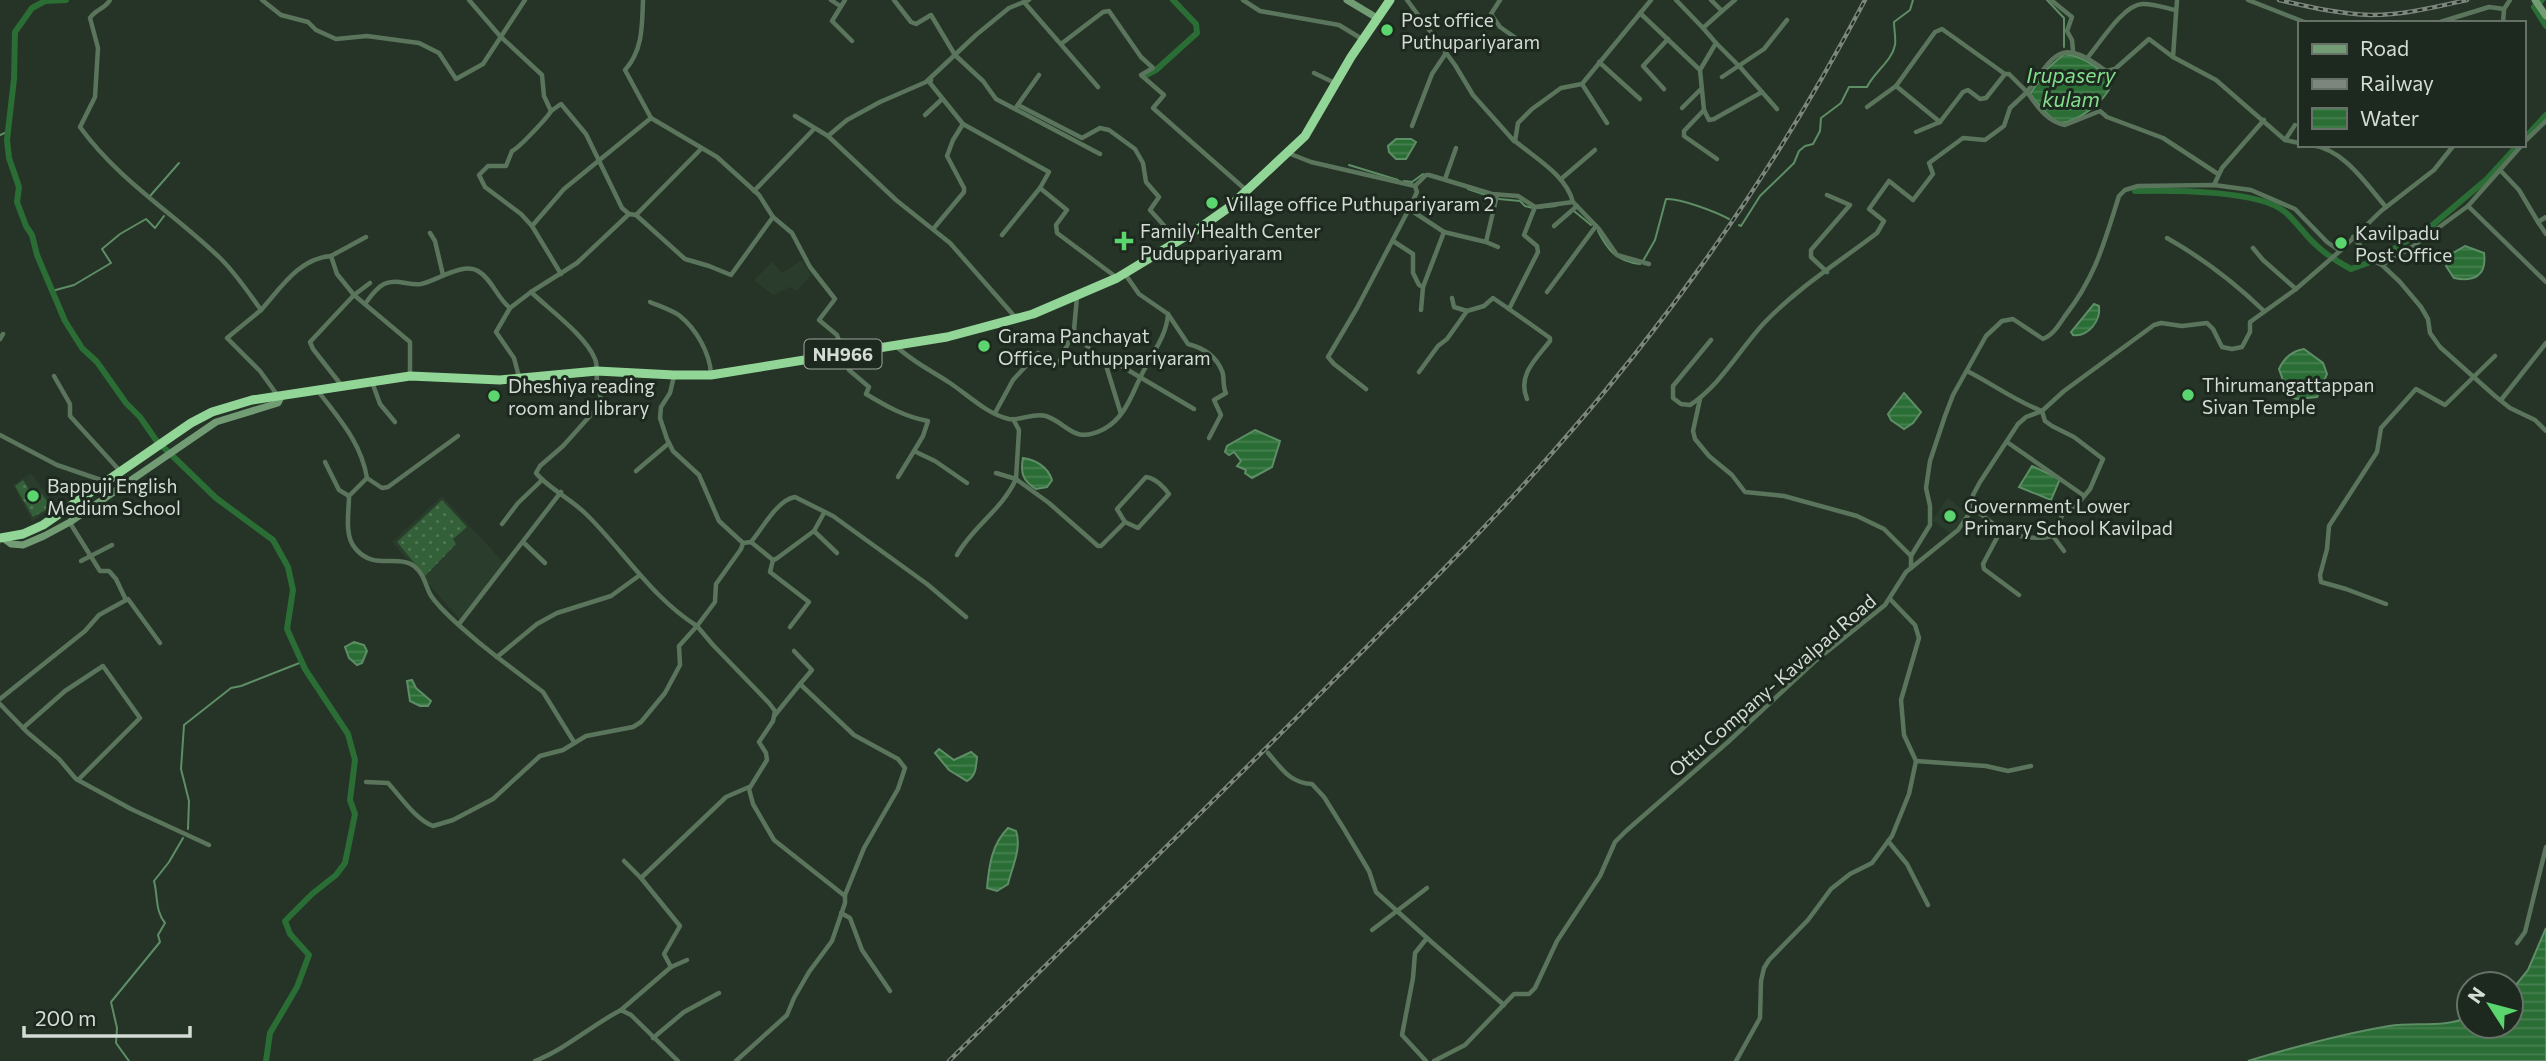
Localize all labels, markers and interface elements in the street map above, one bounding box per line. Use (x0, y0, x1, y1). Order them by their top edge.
place label: Post office Puthupariyaram (1401, 8, 1540, 53)
legend (2298, 21, 2525, 147)
marker: Post office Puthupariyaram (1379, 22, 1395, 38)
text: Road (2360, 35, 2409, 60)
water label: Irupasery kulam (2026, 62, 2117, 111)
text: Railway (2360, 70, 2434, 95)
text: Water (2360, 105, 2419, 130)
place label: Village office Puthupariyaram 2 (1226, 192, 1494, 215)
marker: Village office Puthupariyaram 2 (1204, 195, 1220, 211)
place label: Family Health Center Puduppariyaram (1140, 219, 1321, 264)
place label: Kavilpadu Post Office (2355, 221, 2452, 266)
marker: Family Health Center Puduppariyaram (1114, 231, 1134, 251)
marker: Kavilpadu Post Office (2333, 235, 2349, 251)
place label: Grama Panchayat Office, Puthuppariyaram (998, 324, 1210, 369)
marker: Grama Panchayat Office, Puthuppariyaram (976, 338, 992, 354)
road number: NH966 (804, 340, 882, 368)
place label: Thirumangattappan Sivan Temple (2202, 373, 2374, 418)
place label: Dheshiya reading room and library (508, 374, 655, 419)
marker: Thirumangattappan Sivan Temple (2180, 387, 2196, 403)
marker: Dheshiya reading room and library (486, 388, 502, 404)
place label: Bappuji English Medium School (47, 474, 181, 519)
marker: Bappuji English Medium School (25, 488, 41, 504)
place label: Government Lower Primary School Kavilpad (1964, 494, 2173, 539)
marker: Government Lower Primary School Kavilpad (1942, 508, 1958, 524)
street label: Ottu Company- Kavalpad Road (1664, 589, 1880, 781)
north arrow (2455, 970, 2525, 1040)
text: N (2462, 982, 2489, 1007)
scale bar (24, 995, 191, 1038)
text: 200 m (35, 1005, 96, 1030)

